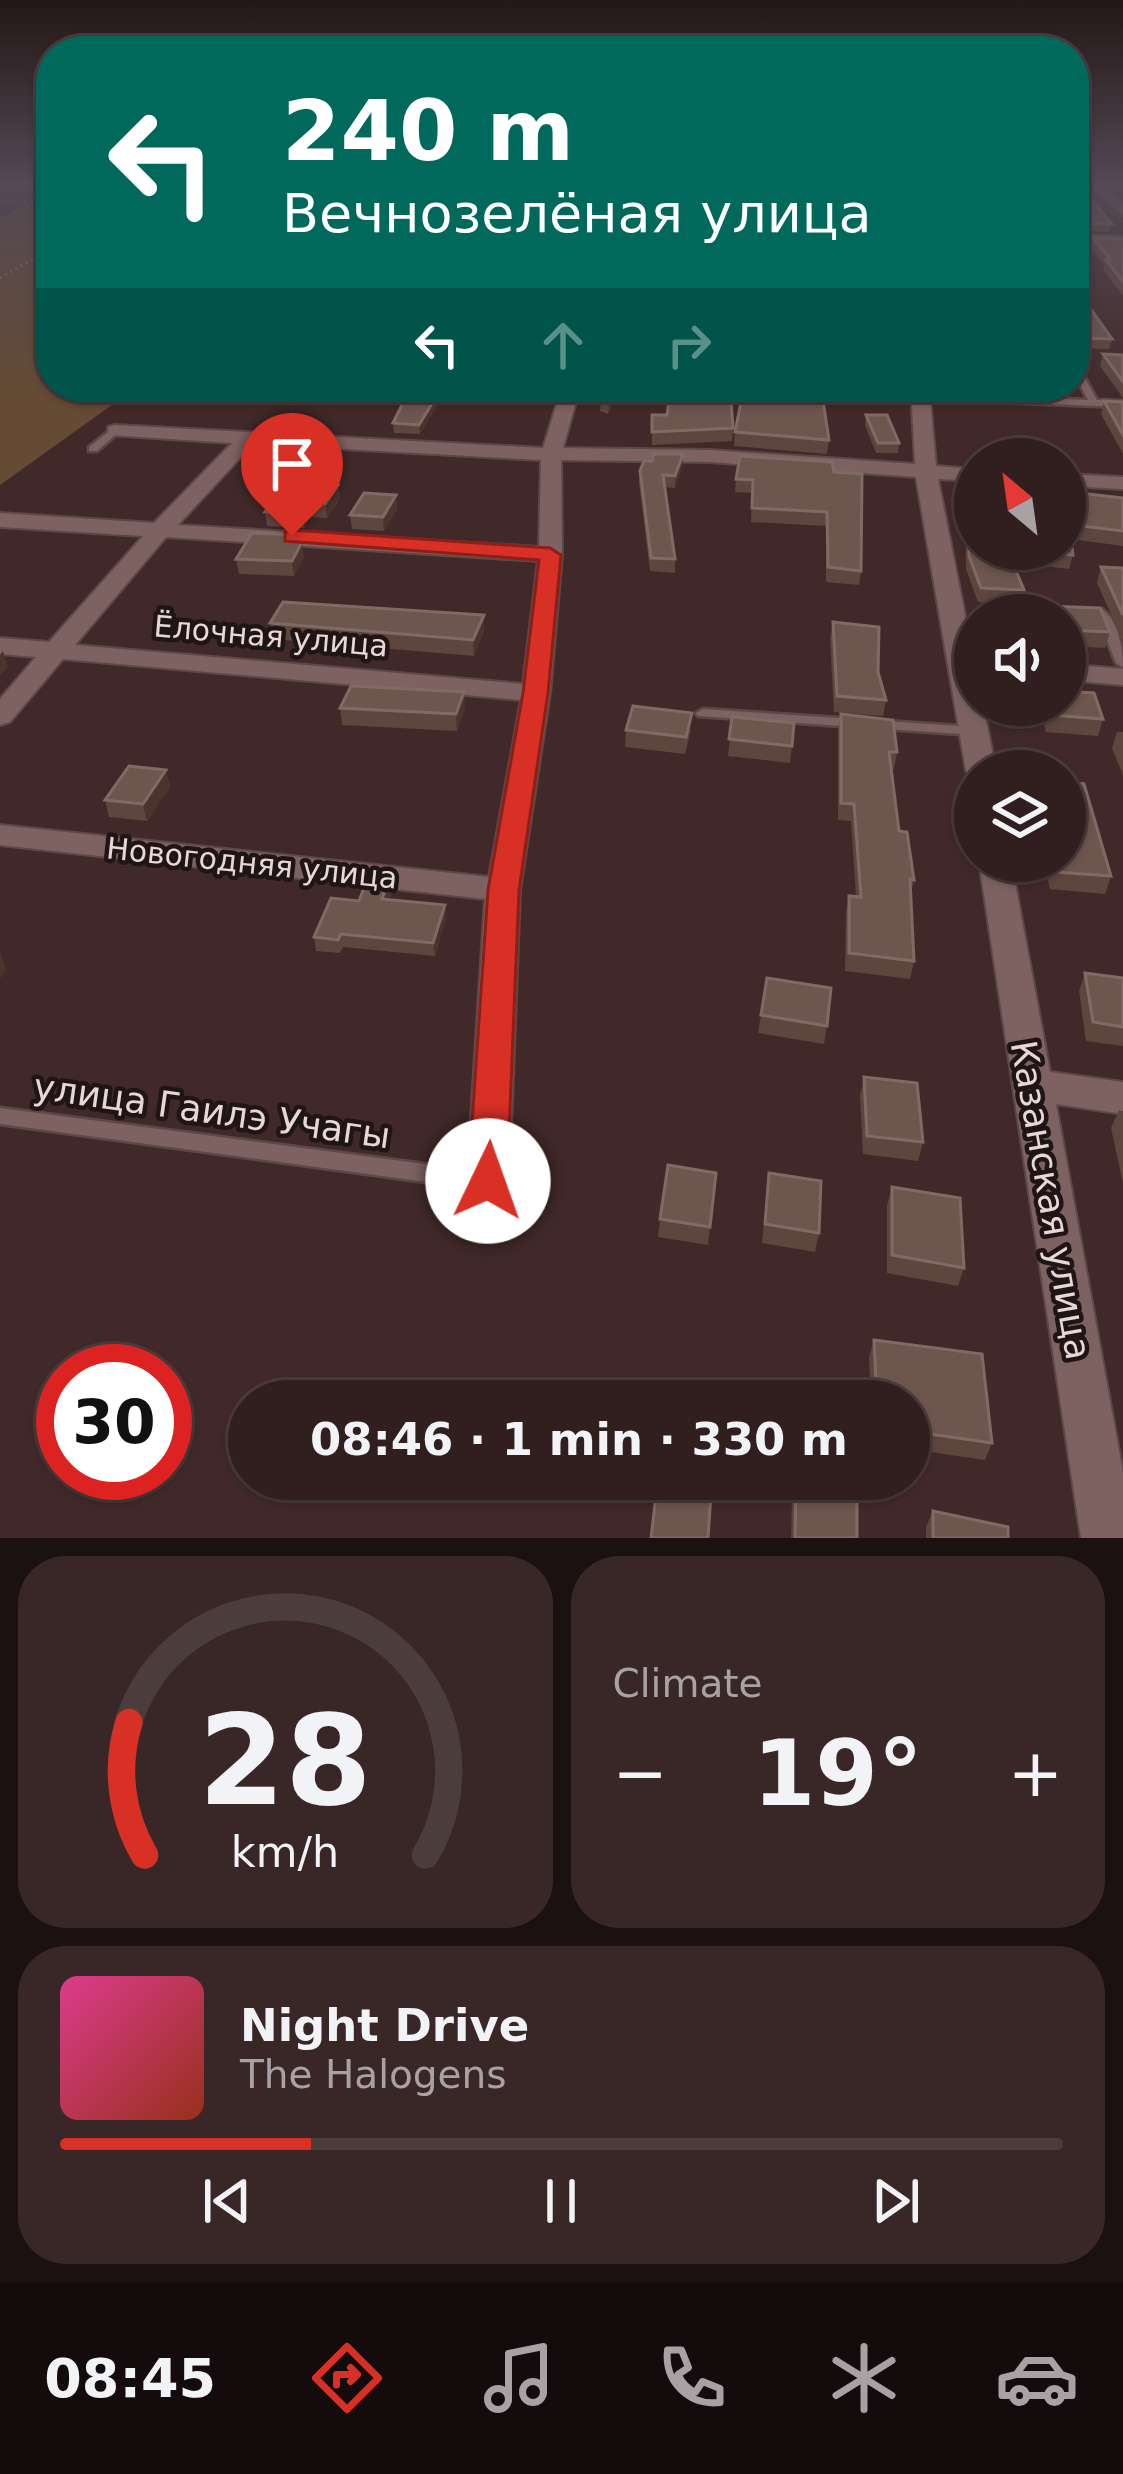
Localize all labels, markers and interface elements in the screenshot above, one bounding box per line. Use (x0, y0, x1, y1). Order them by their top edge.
text: 240 m (282, 82, 574, 180)
icon: left (84, 84, 240, 240)
text: Вечнозелёная улица (282, 182, 872, 245)
icon: left (404, 312, 470, 378)
icon: ahead (530, 312, 596, 378)
icon: right (656, 312, 722, 378)
pin (241, 413, 343, 536)
icon: arrive (259, 431, 325, 497)
north arrow (954, 438, 1086, 570)
map controls (954, 438, 1086, 882)
button: sound (954, 594, 1086, 726)
street label: Ёлочная улица (152, 608, 390, 664)
button: layers (954, 750, 1086, 882)
street label: Новогодняя улица (105, 830, 399, 896)
street label: Казанская улица (1003, 1037, 1099, 1363)
street label: улица Гаилэ Учагы (31, 1066, 393, 1156)
position arrow (425, 1118, 551, 1244)
speed limit sign: 30 (36, 1344, 192, 1500)
text: 08:46 · 1 min · 330 m (310, 1413, 848, 1466)
text: Climate (613, 1661, 763, 1706)
text: 28 (198, 1688, 372, 1833)
text: 19° (753, 1721, 923, 1826)
text: − (613, 1735, 668, 1812)
text: + (1008, 1735, 1063, 1812)
text: km/h (231, 1827, 339, 1877)
text: Night Drive (240, 1999, 529, 2052)
text: The Halogens (240, 2052, 507, 2097)
icon: previous (194, 2168, 260, 2234)
icon: pause (528, 2168, 594, 2234)
icon: next (863, 2168, 929, 2234)
icon: directions (305, 2336, 389, 2420)
icon: music (477, 2336, 561, 2420)
icon: phone (650, 2336, 734, 2420)
icon: climate (822, 2336, 906, 2420)
icon: car (995, 2336, 1079, 2420)
text: 08:45 (44, 2347, 216, 2410)

